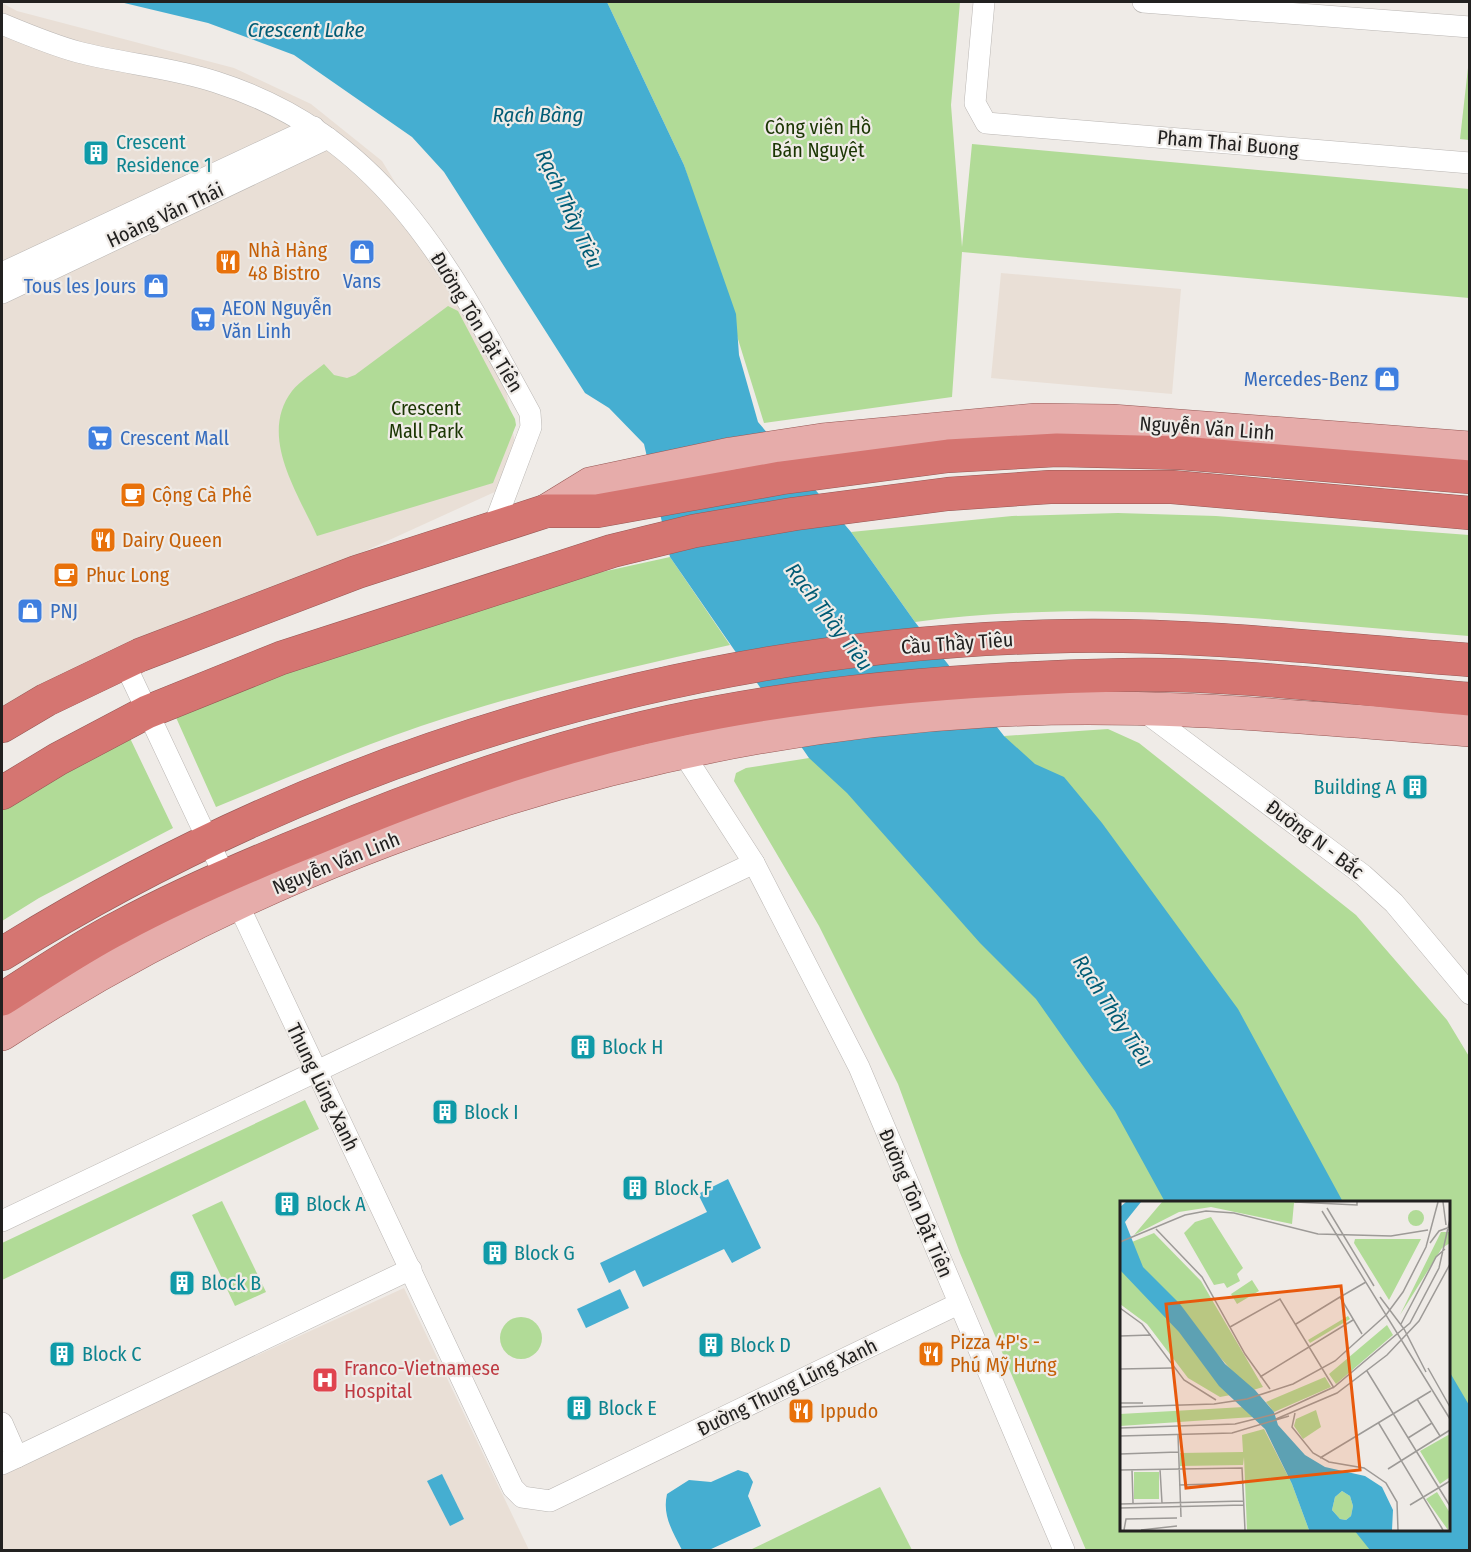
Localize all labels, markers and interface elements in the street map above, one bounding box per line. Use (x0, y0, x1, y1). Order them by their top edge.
water label: Crescent Lake (248, 17, 365, 43)
water label: Rạch Bàng (492, 102, 584, 128)
park label: Công viên Hồ Bán Nguyệt (765, 115, 871, 162)
street label: Pham Thai Buong (1156, 125, 1300, 161)
place label: Crescent Residence 1 (116, 130, 212, 177)
building icon: Crescent Residence 1 (81, 138, 111, 168)
water label: Rạch Thầy Tiêu (530, 145, 608, 273)
street label: Hoàng Văn Thái (103, 178, 227, 252)
shop icon: Vans (347, 237, 377, 267)
place label: Nhà Hàng 48 Bistro (248, 238, 328, 285)
restaurant icon: Nhà Hàng 48 Bistro (213, 247, 243, 277)
street label: Đường Tôn Dật Tiên (426, 248, 528, 396)
place label: Vans (343, 269, 381, 293)
shop icon: Tous les Jours (141, 271, 171, 301)
place label: Tous les Jours (24, 274, 136, 298)
place label: AEON Nguyễn Văn Linh (222, 296, 332, 343)
supermarket icon: AEON Nguyễn Văn Linh (188, 304, 218, 334)
shop icon: Mercedes-Benz (1372, 364, 1402, 394)
place label: Mercedes-Benz (1244, 367, 1368, 391)
park label: Crescent Mall Park (389, 396, 464, 443)
street label: Nguyễn Văn Linh (1139, 411, 1275, 445)
supermarket icon: Crescent Mall (85, 423, 115, 453)
place label: Crescent Mall (120, 426, 229, 450)
cafe icon: Cộng Cà Phê (118, 480, 148, 510)
place label: Cộng Cà Phê (152, 483, 252, 507)
restaurant icon: Dairy Queen (88, 525, 118, 555)
place label: Dairy Queen (122, 528, 222, 552)
water label: Rạch Thầy Tiêu (780, 558, 878, 676)
cafe icon: Phuc Long (51, 560, 81, 590)
place label: Phuc Long (86, 563, 170, 587)
shop icon: PNJ (15, 596, 45, 626)
place label: PNJ (50, 599, 78, 623)
street label: Cầu Thầy Tiêu (900, 627, 1014, 659)
building icon: Building A (1400, 772, 1430, 802)
place label: Building A (1313, 775, 1396, 799)
street label: Đường N - Bắc (1261, 794, 1370, 884)
street label: Nguyễn Văn Linh (269, 827, 403, 899)
water label: Rạch Thầy Tiêu (1067, 950, 1159, 1072)
street label: Thung Lũng Xanh (282, 1019, 364, 1155)
building icon: Block H (568, 1032, 598, 1062)
place label: Block H (602, 1035, 663, 1059)
building icon: Block I (430, 1097, 460, 1127)
place label: Block I (464, 1100, 518, 1124)
street label: Đường Tôn Dật Tiên (874, 1125, 958, 1281)
building icon: Block F (620, 1173, 650, 1203)
place label: Block F (654, 1176, 712, 1200)
building icon: Block A (272, 1189, 302, 1219)
place label: Block A (306, 1192, 366, 1216)
inset map (1120, 1201, 1450, 1531)
building icon: Block G (480, 1238, 510, 1268)
place label: Block G (514, 1241, 575, 1265)
building icon: Block B (167, 1268, 197, 1298)
place label: Block B (201, 1271, 261, 1295)
building icon: Block D (696, 1330, 726, 1360)
place label: Pizza 4P's - Phú Mỹ Hưng (950, 1330, 1057, 1377)
street label: Đường Thung Lũng Xanh (693, 1333, 881, 1441)
place label: Block D (730, 1333, 791, 1357)
building icon: Block C (47, 1339, 77, 1369)
restaurant icon: Pizza 4P's - Phú Mỹ Hưng (916, 1339, 946, 1369)
place label: Block C (82, 1342, 141, 1366)
place label: Franco-Vietnamese Hospital (344, 1356, 500, 1403)
hospital icon: Franco-Vietnamese Hospital (310, 1365, 340, 1395)
building icon: Block E (564, 1393, 594, 1423)
place label: Block E (598, 1396, 657, 1420)
restaurant icon: Ippudo (786, 1396, 816, 1426)
place label: Ippudo (820, 1399, 878, 1423)

